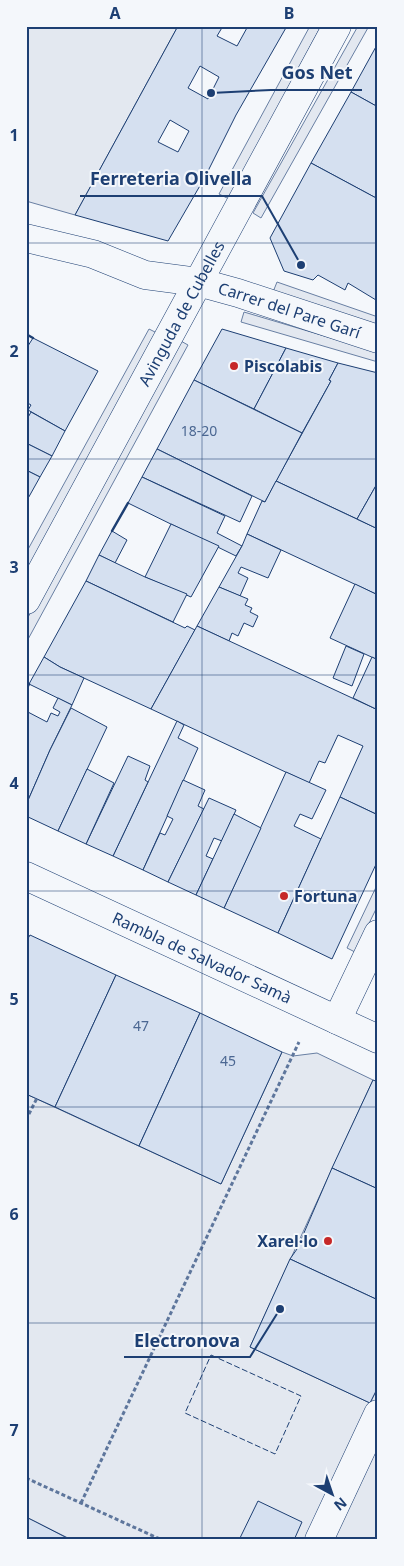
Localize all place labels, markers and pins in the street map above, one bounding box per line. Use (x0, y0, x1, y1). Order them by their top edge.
callout: Gos Net (271, 57, 362, 90)
callout: Ferreteria Olivella (80, 163, 262, 196)
place label: Piscolabis (244, 355, 322, 377)
marker: Piscolabis (228, 360, 240, 372)
place label: Fortuna (294, 885, 357, 907)
marker: Fortuna (278, 890, 290, 902)
place label: Xarel·lo (257, 1230, 318, 1252)
marker: Xarel·lo (322, 1235, 334, 1247)
callout: Electronova (124, 1324, 250, 1357)

